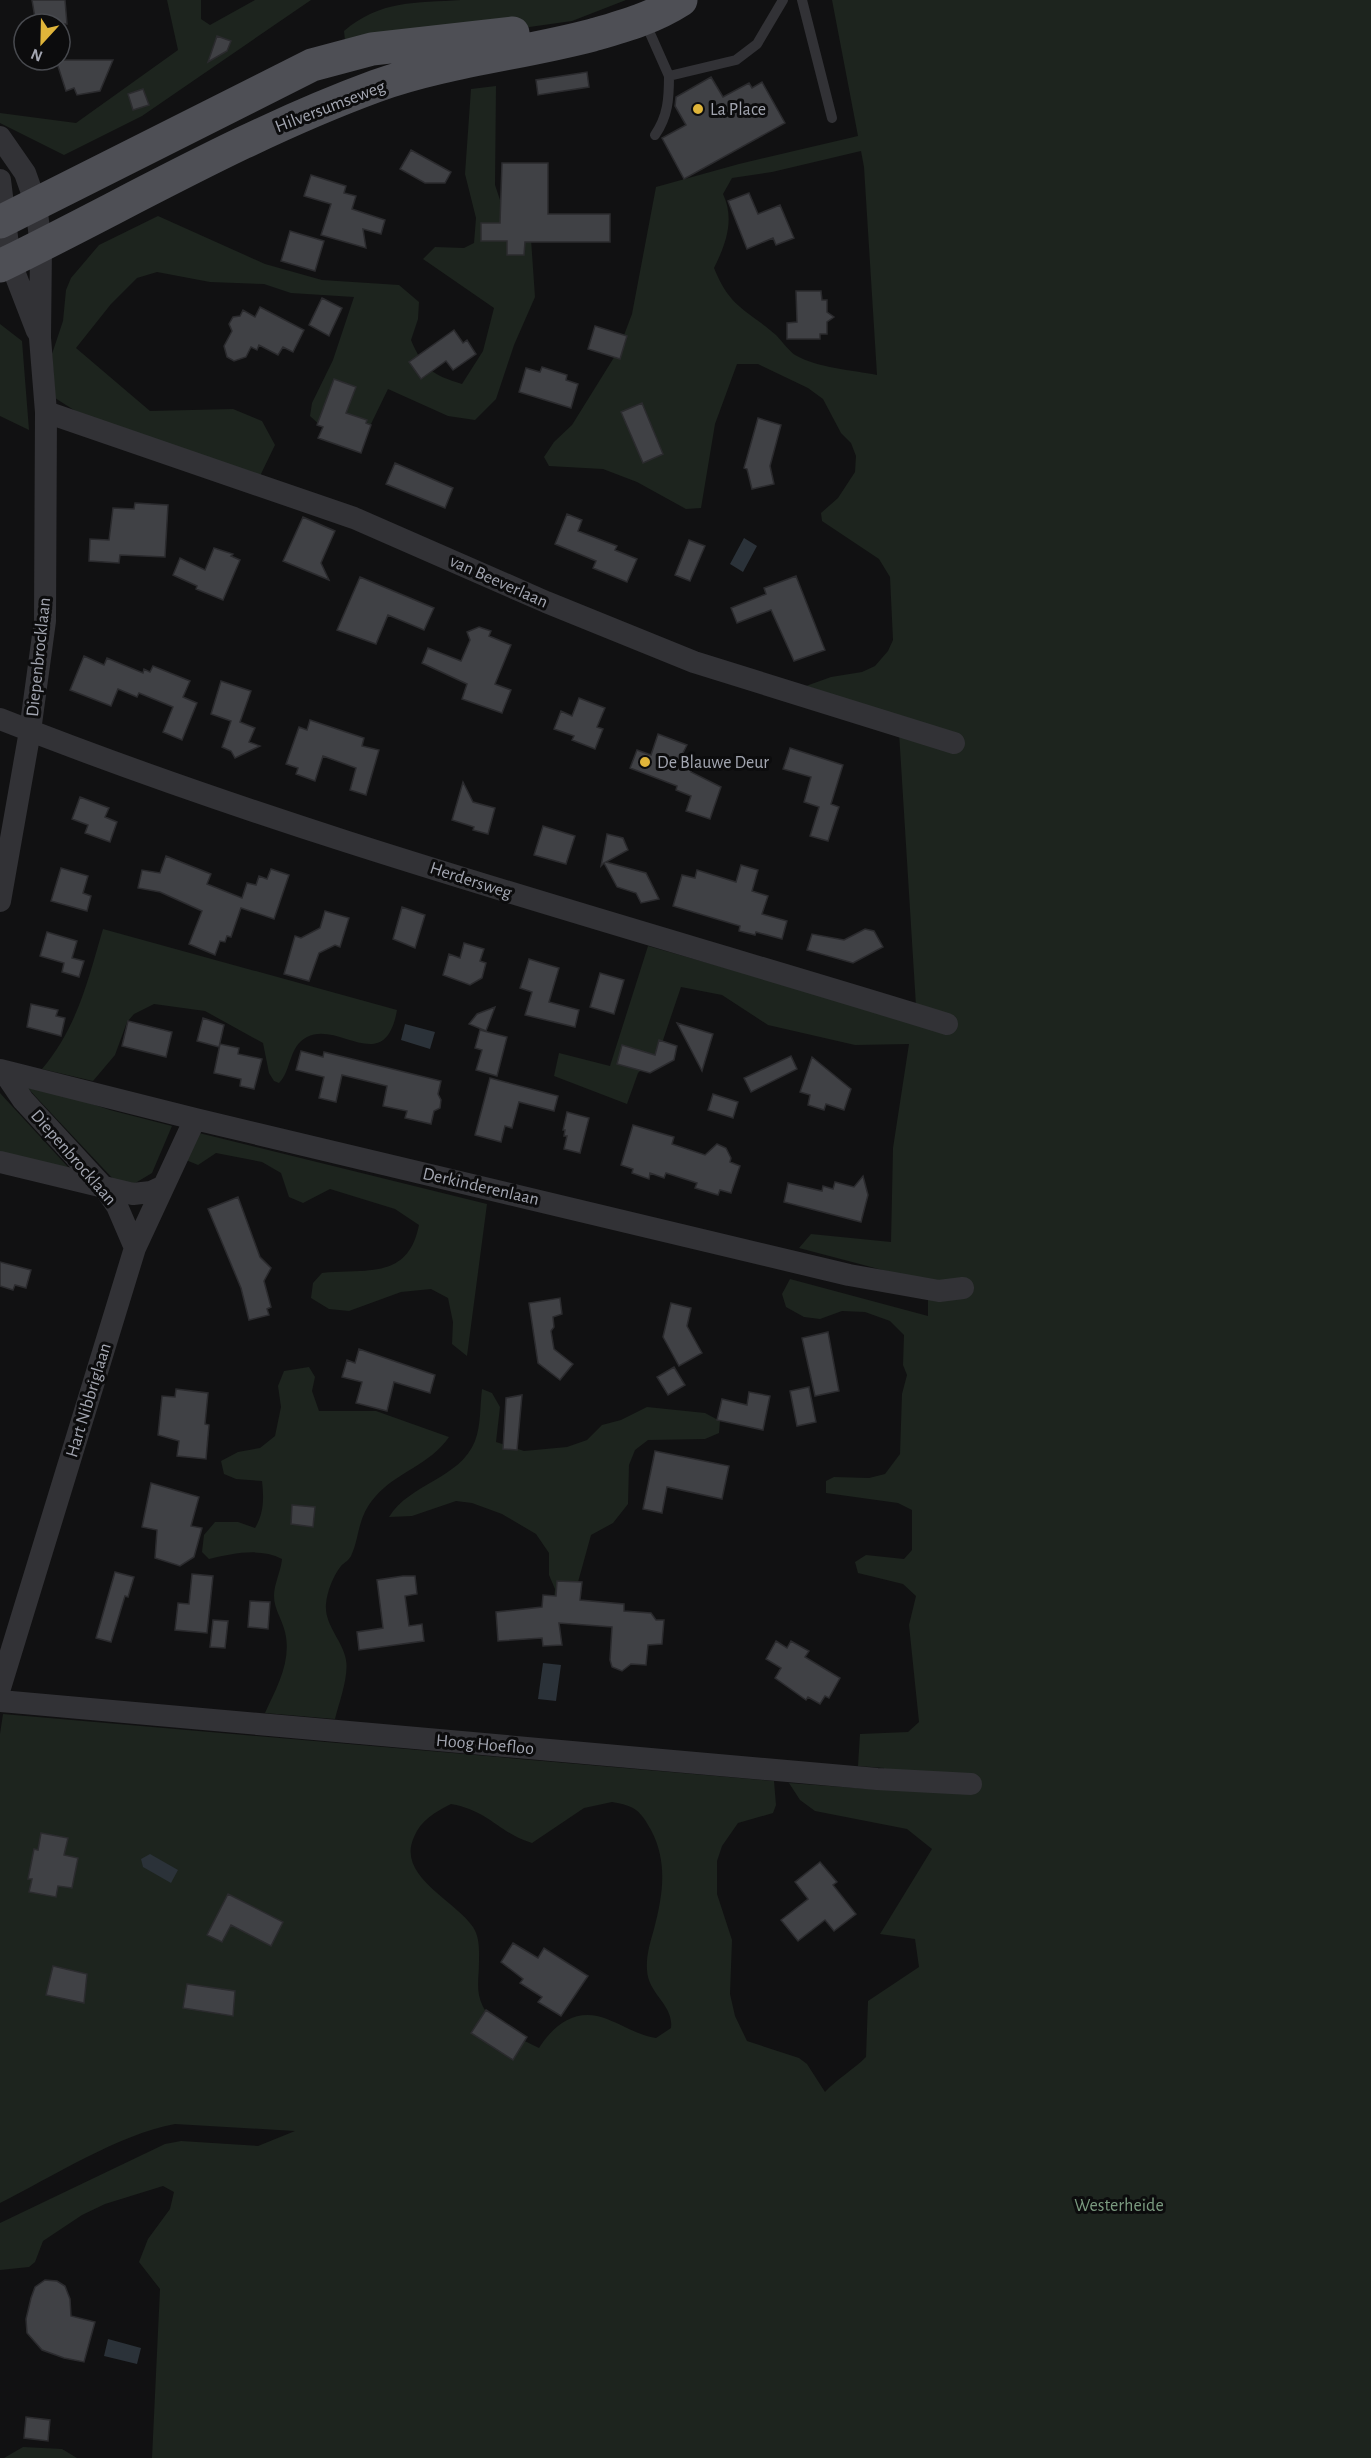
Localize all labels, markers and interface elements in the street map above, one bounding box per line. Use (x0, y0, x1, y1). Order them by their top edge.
north arrow (12, 12, 72, 72)
text: N (29, 45, 45, 64)
street label: Hilversumseweg (273, 78, 388, 136)
place label: La Place (710, 101, 766, 119)
marker: La Place (691, 102, 705, 116)
street label: van Beeverlaan (447, 552, 550, 612)
street label: Diepenbrocklaan (24, 596, 54, 718)
place label: De Blauwe Deur (657, 754, 769, 772)
marker: De Blauwe Deur (638, 755, 652, 769)
street label: Herdersweg (428, 859, 514, 903)
street label: Diepenbrocklaan (27, 1106, 119, 1209)
street label: Derkinderenlaan (421, 1165, 541, 1209)
street label: Hart Nibbriglaan (63, 1341, 115, 1460)
street label: Hoog Hoefloo (435, 1732, 535, 1758)
park label: Westerheide (1074, 2197, 1164, 2215)

